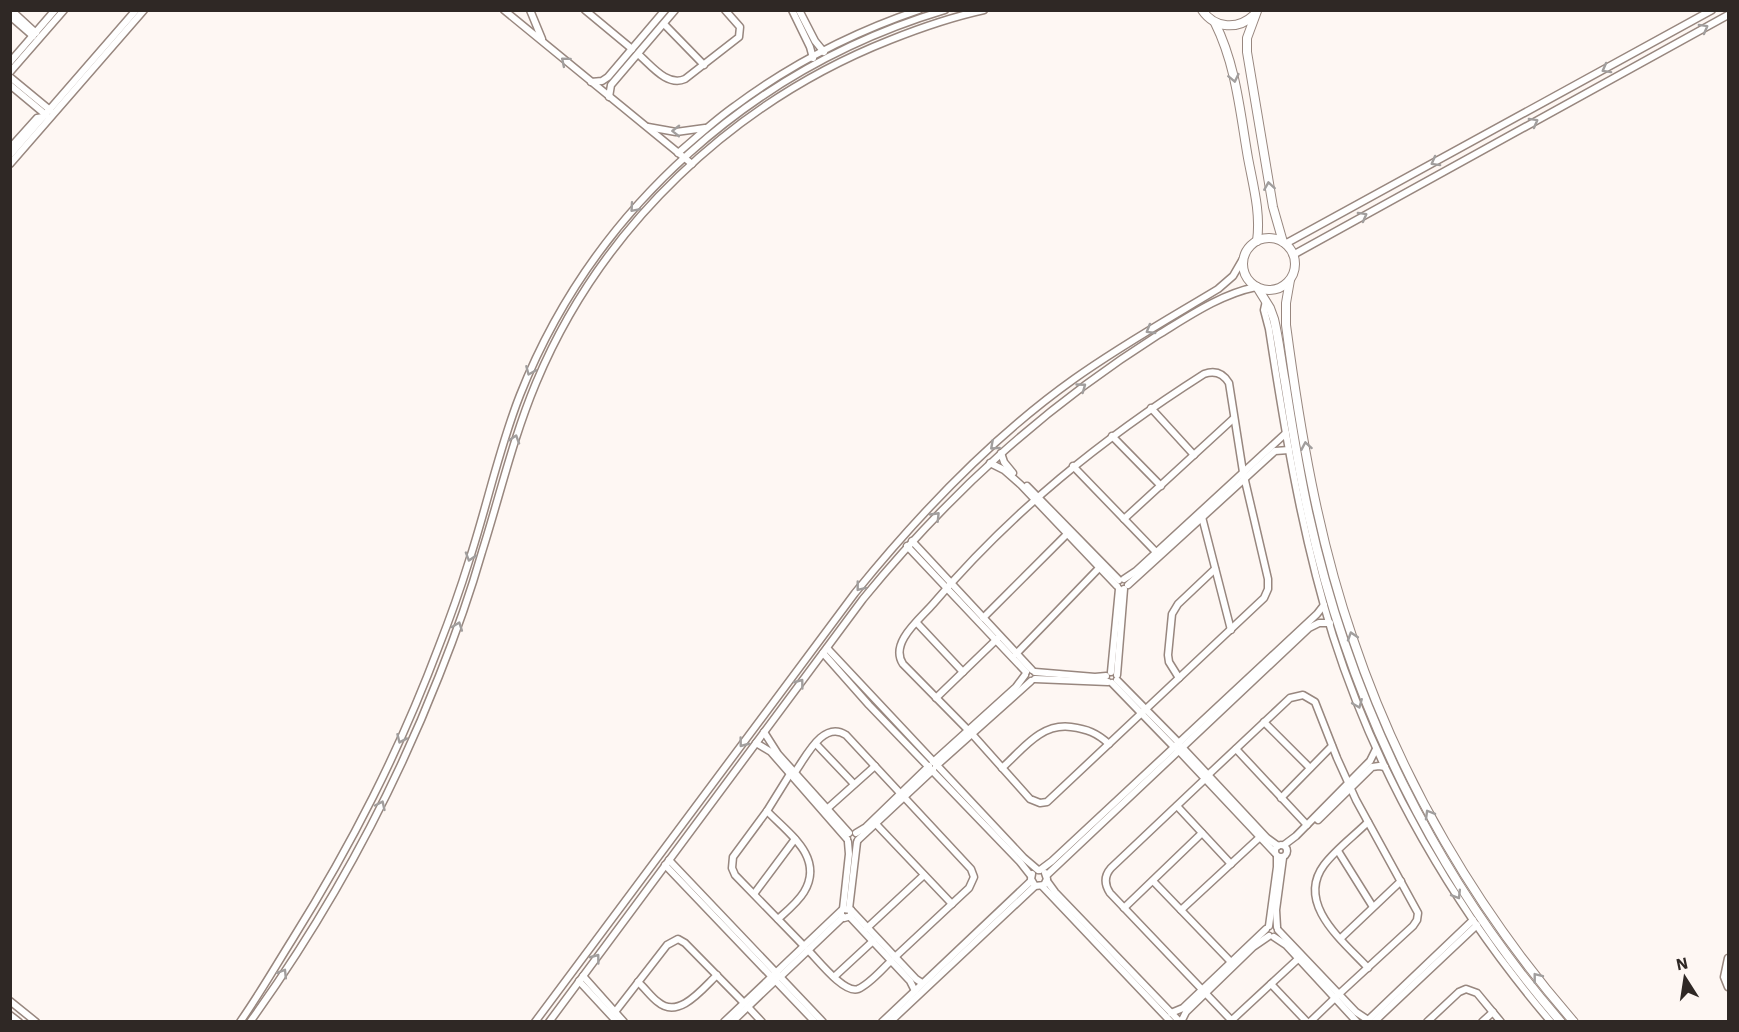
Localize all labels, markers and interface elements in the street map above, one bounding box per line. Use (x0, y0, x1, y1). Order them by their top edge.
one-way arrow (1698, 24, 1709, 35)
one-way arrow (561, 57, 572, 68)
one-way arrow (1602, 62, 1612, 73)
one-way arrow (1227, 73, 1240, 83)
one-way arrow (1527, 118, 1538, 129)
one-way arrow (672, 125, 681, 138)
one-way arrow (1431, 155, 1441, 166)
one-way arrow (1264, 181, 1276, 191)
one-way arrow (630, 201, 641, 212)
one-way arrow (1357, 212, 1367, 223)
one-way arrow (1146, 322, 1156, 334)
one-way arrow (525, 365, 537, 376)
one-way arrow (1076, 383, 1087, 394)
one-way arrow (507, 434, 520, 445)
one-way arrow (990, 439, 1000, 450)
one-way arrow (1300, 442, 1313, 452)
one-way arrow (929, 512, 940, 522)
one-way arrow (465, 551, 477, 562)
one-way arrow (856, 581, 867, 592)
one-way arrow (450, 621, 463, 631)
one-way arrow (1346, 631, 1359, 642)
one-way arrow (793, 679, 804, 690)
one-way arrow (1351, 698, 1363, 709)
one-way arrow (396, 733, 408, 744)
one-way arrow (739, 737, 750, 748)
one-way arrow (374, 800, 386, 811)
one-way arrow (1425, 810, 1437, 820)
one-way arrow (1450, 889, 1462, 899)
north arrow (1655, 948, 1715, 1008)
text: N (1674, 952, 1690, 974)
one-way arrow (589, 953, 600, 964)
one-way arrow (276, 969, 288, 979)
one-way arrow (1533, 972, 1544, 983)

